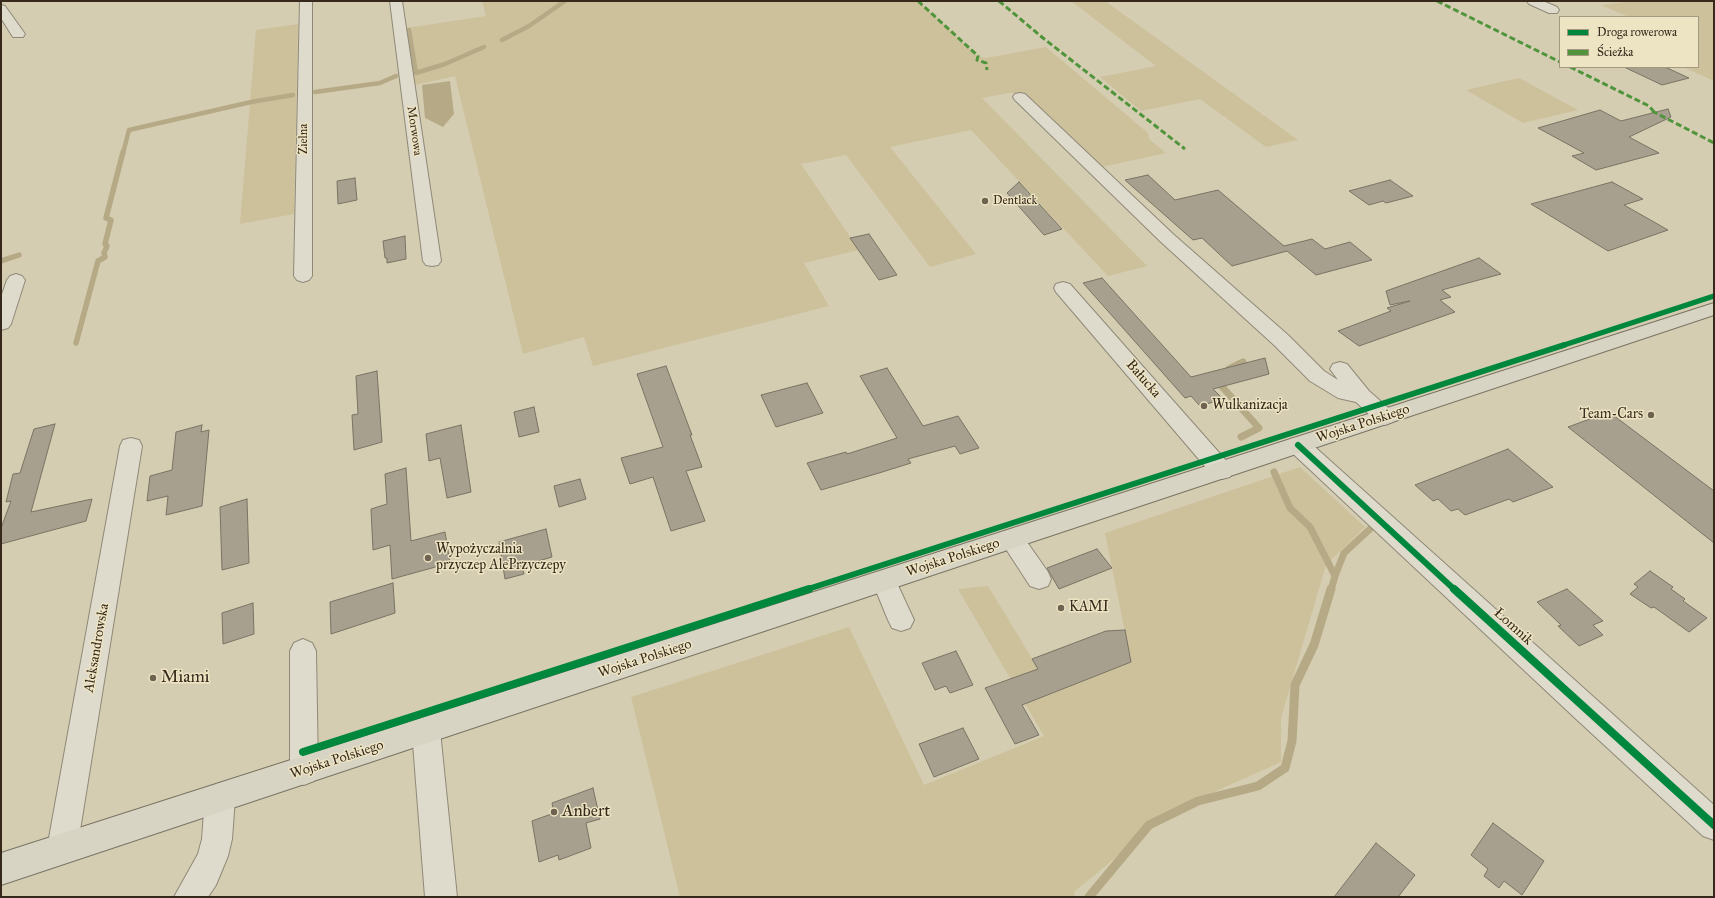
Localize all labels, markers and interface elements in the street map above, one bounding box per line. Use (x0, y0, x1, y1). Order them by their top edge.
legend (1559, 16, 1699, 68)
text: Droga rowerowa (1597, 25, 1677, 39)
text: Ścieżka (1597, 45, 1633, 59)
street label: Morwowa (403, 105, 425, 157)
street label: Zielna (297, 124, 311, 154)
place label: Dentlack (993, 194, 1037, 208)
marker: Dentlack (980, 196, 990, 206)
street label: Bałucka (1122, 357, 1164, 401)
place label: Wulkanizacja (1212, 398, 1288, 414)
marker: Wulkanizacja (1199, 401, 1209, 411)
street label: Wojska Polskiego (1314, 401, 1412, 447)
place label: Team-Cars (1579, 407, 1643, 423)
marker: Team-Cars (1646, 410, 1656, 420)
street label: Wojska Polskiego (904, 535, 1002, 581)
place label: Wypożyczalnia przyczep AlePrzyczepy (436, 542, 566, 574)
marker: Wypożyczalnia przyczep AlePrzyczepy (423, 553, 433, 563)
place label: KAMI (1069, 600, 1109, 616)
street label: Aleksandrowska (81, 602, 113, 694)
marker: KAMI (1056, 603, 1066, 613)
street label: Łomnik (1490, 605, 1536, 649)
street label: Wojska Polskiego (596, 636, 694, 682)
place label: Miami (161, 668, 209, 688)
marker: Miami (148, 673, 158, 683)
street label: Wojska Polskiego (288, 737, 386, 783)
place label: Anbert (562, 802, 610, 822)
marker: Anbert (549, 807, 559, 817)

